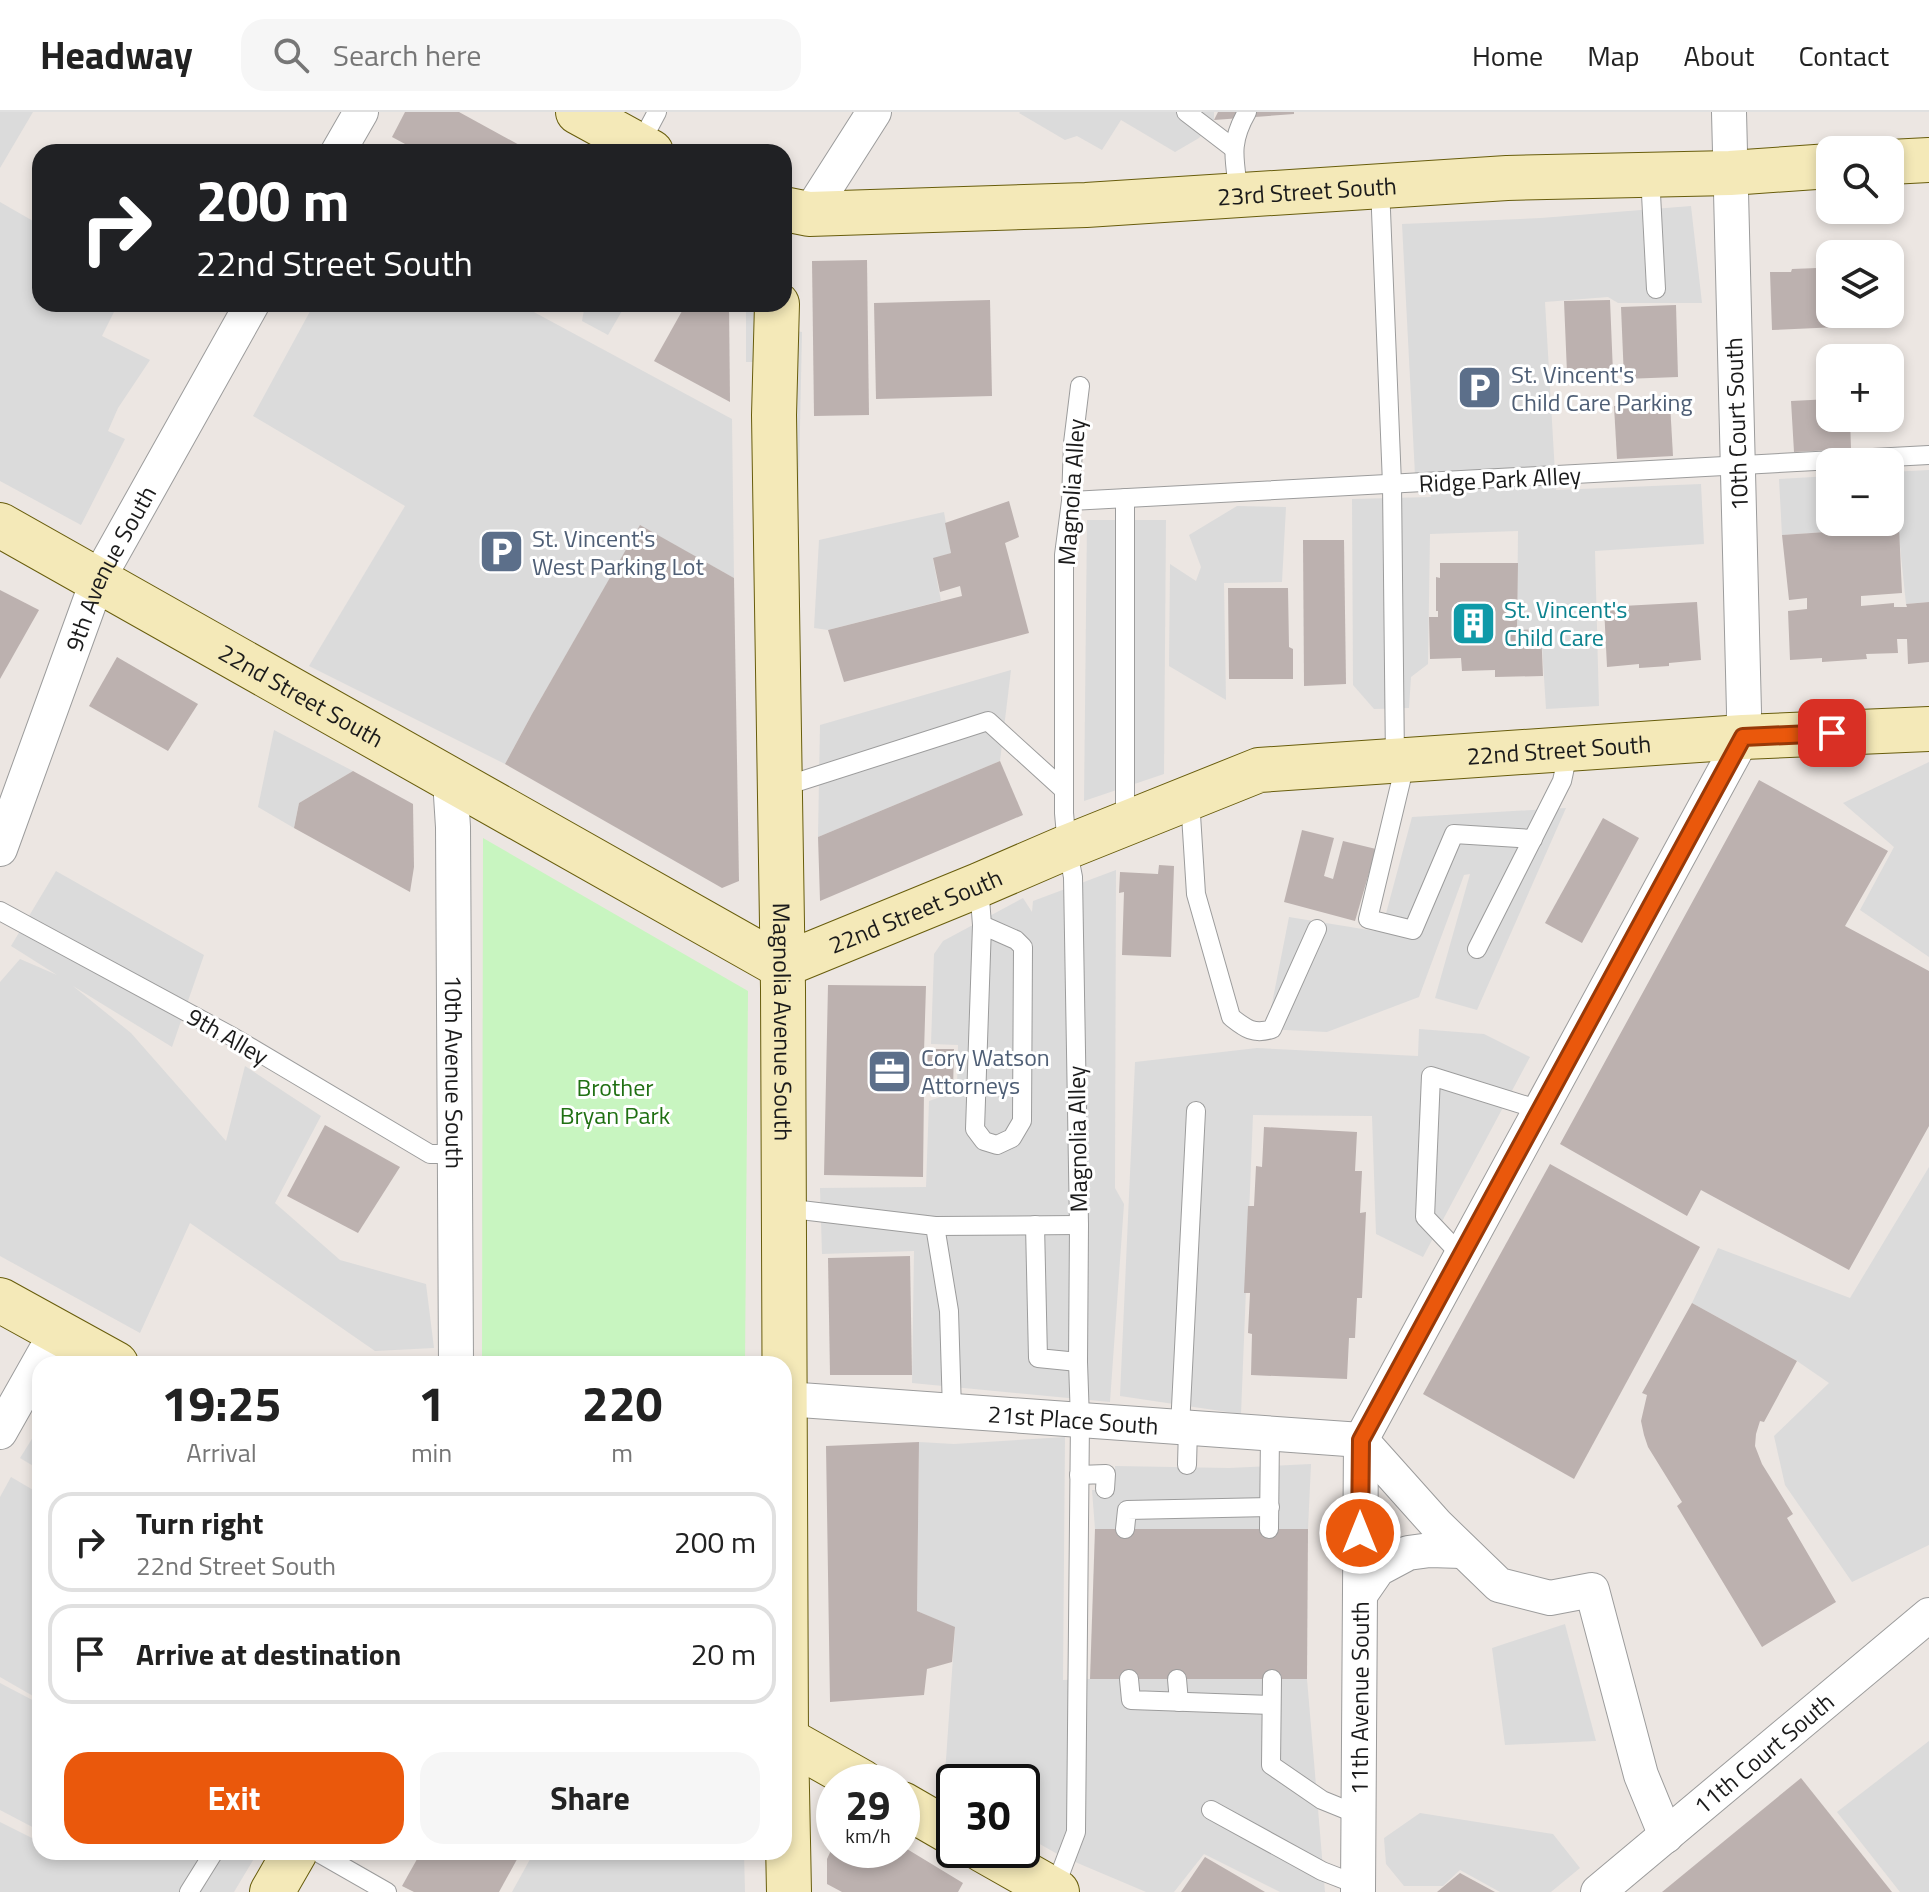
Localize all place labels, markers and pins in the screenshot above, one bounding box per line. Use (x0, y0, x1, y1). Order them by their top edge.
place label: St. Vincent's Child Care Parking (1511, 356, 1693, 420)
parking icon: St. Vincent's Child Care Parking (1456, 364, 1504, 412)
place label: St. Vincent's West Parking Lot (532, 520, 704, 584)
parking icon: St. Vincent's West Parking Lot (477, 528, 525, 576)
place label: St. Vincent's Child Care (1504, 591, 1628, 655)
building icon: St. Vincent's Child Care (1449, 599, 1497, 647)
pin (1798, 699, 1866, 767)
place label: Cory Watson Attorneys (921, 1039, 1050, 1103)
office icon: Cory Watson Attorneys (866, 1047, 914, 1095)

